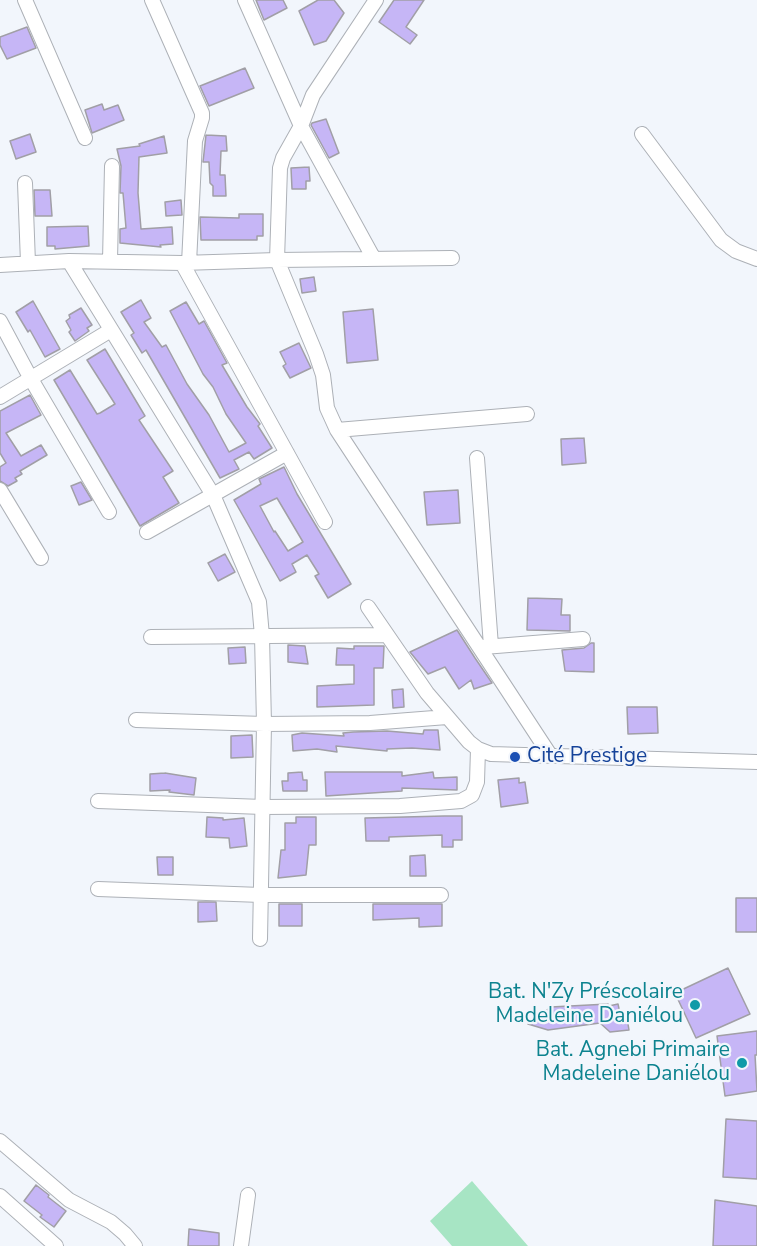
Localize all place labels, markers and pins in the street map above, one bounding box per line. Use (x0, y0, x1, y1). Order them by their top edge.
place label: Cité Prestige (527, 744, 647, 770)
marker: Cité Prestige (508, 750, 522, 764)
place label: Bat. N'Zy Préscolaire Madeleine Daniélou (488, 980, 683, 1030)
marker: Bat. N'Zy Préscolaire Madeleine Daniélou (688, 998, 702, 1012)
place label: Bat. Agnebi Primaire Madeleine Daniélou (536, 1038, 730, 1088)
marker: Bat. Agnebi Primaire Madeleine Daniélou (735, 1056, 749, 1070)

